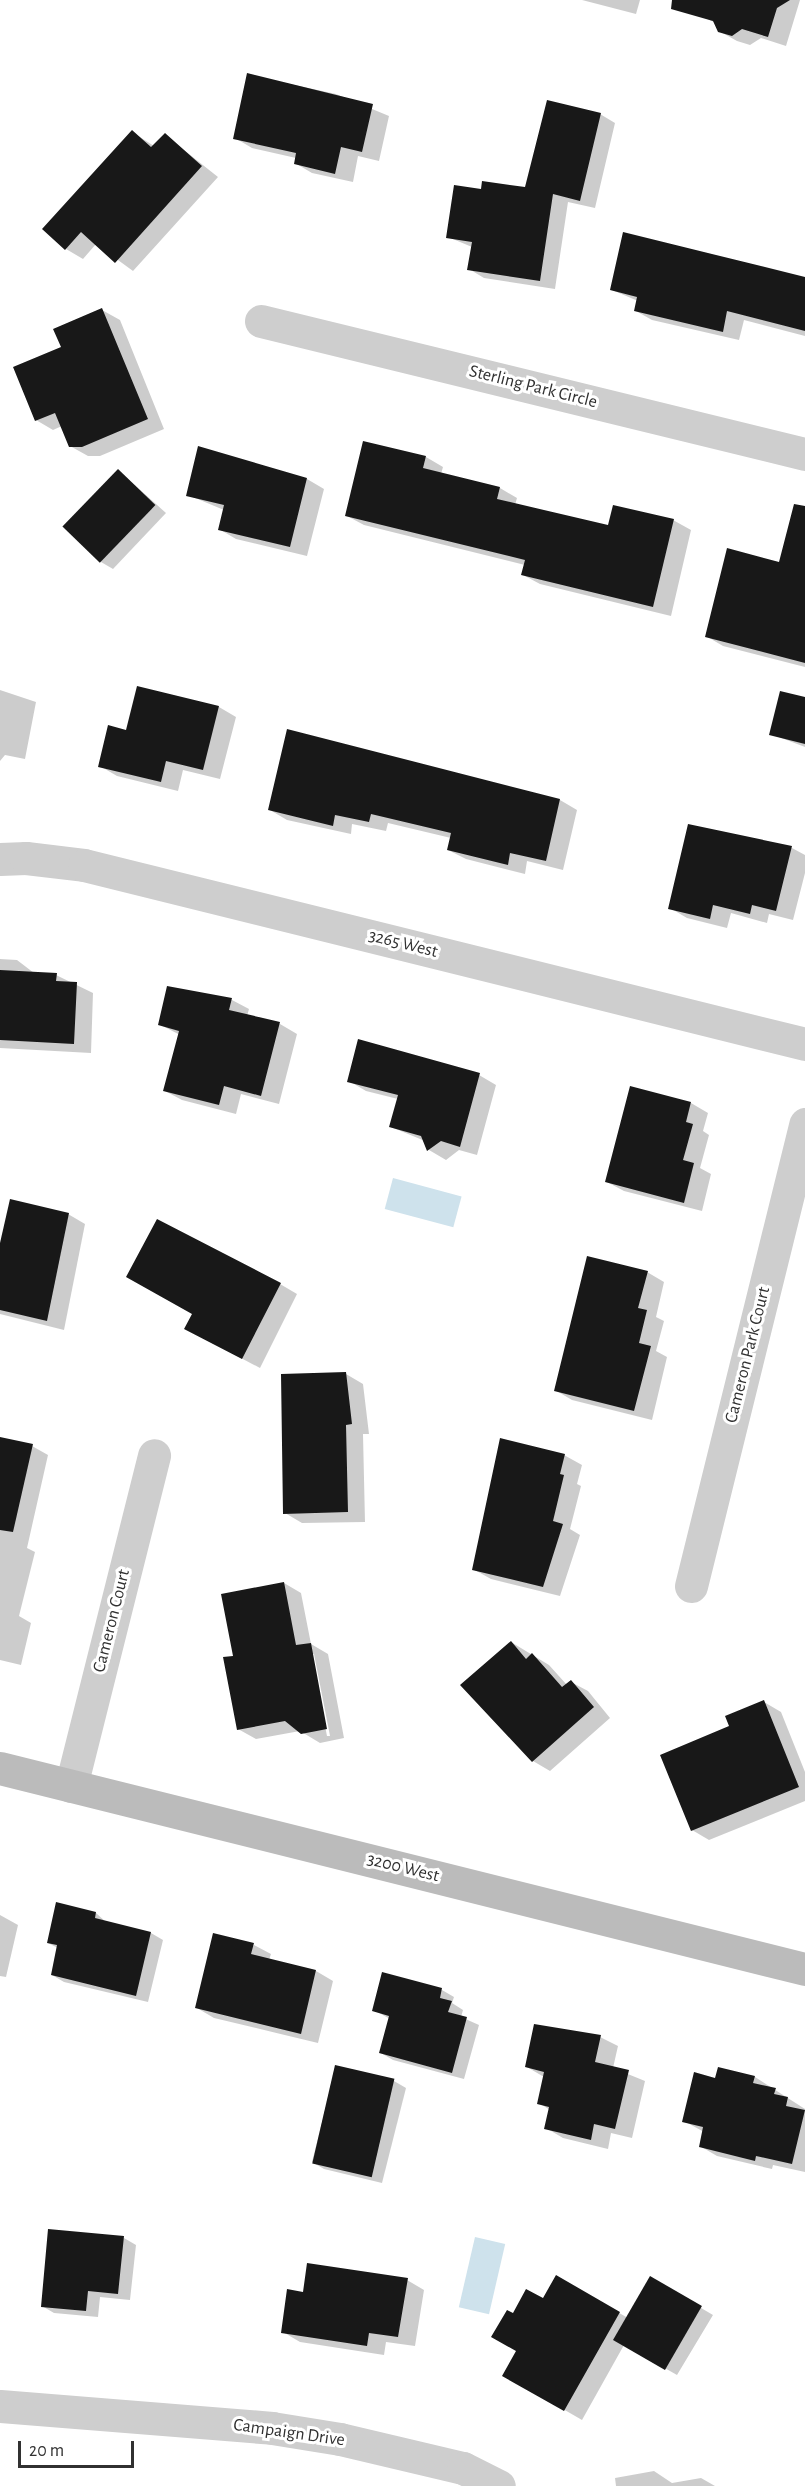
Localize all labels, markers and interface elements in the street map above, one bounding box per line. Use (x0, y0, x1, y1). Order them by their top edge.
street label: Sterling Park Circle (467, 361, 599, 413)
street label: 3265 West (366, 925, 440, 963)
street label: Cameron Park Court (721, 1285, 775, 1425)
street label: Cameron Court (89, 1567, 135, 1675)
street label: 3200 West (365, 1849, 441, 1887)
street label: Campaign Drive (232, 2414, 346, 2452)
scale bar (21, 2429, 136, 2467)
text: 20 m (29, 2442, 64, 2460)

